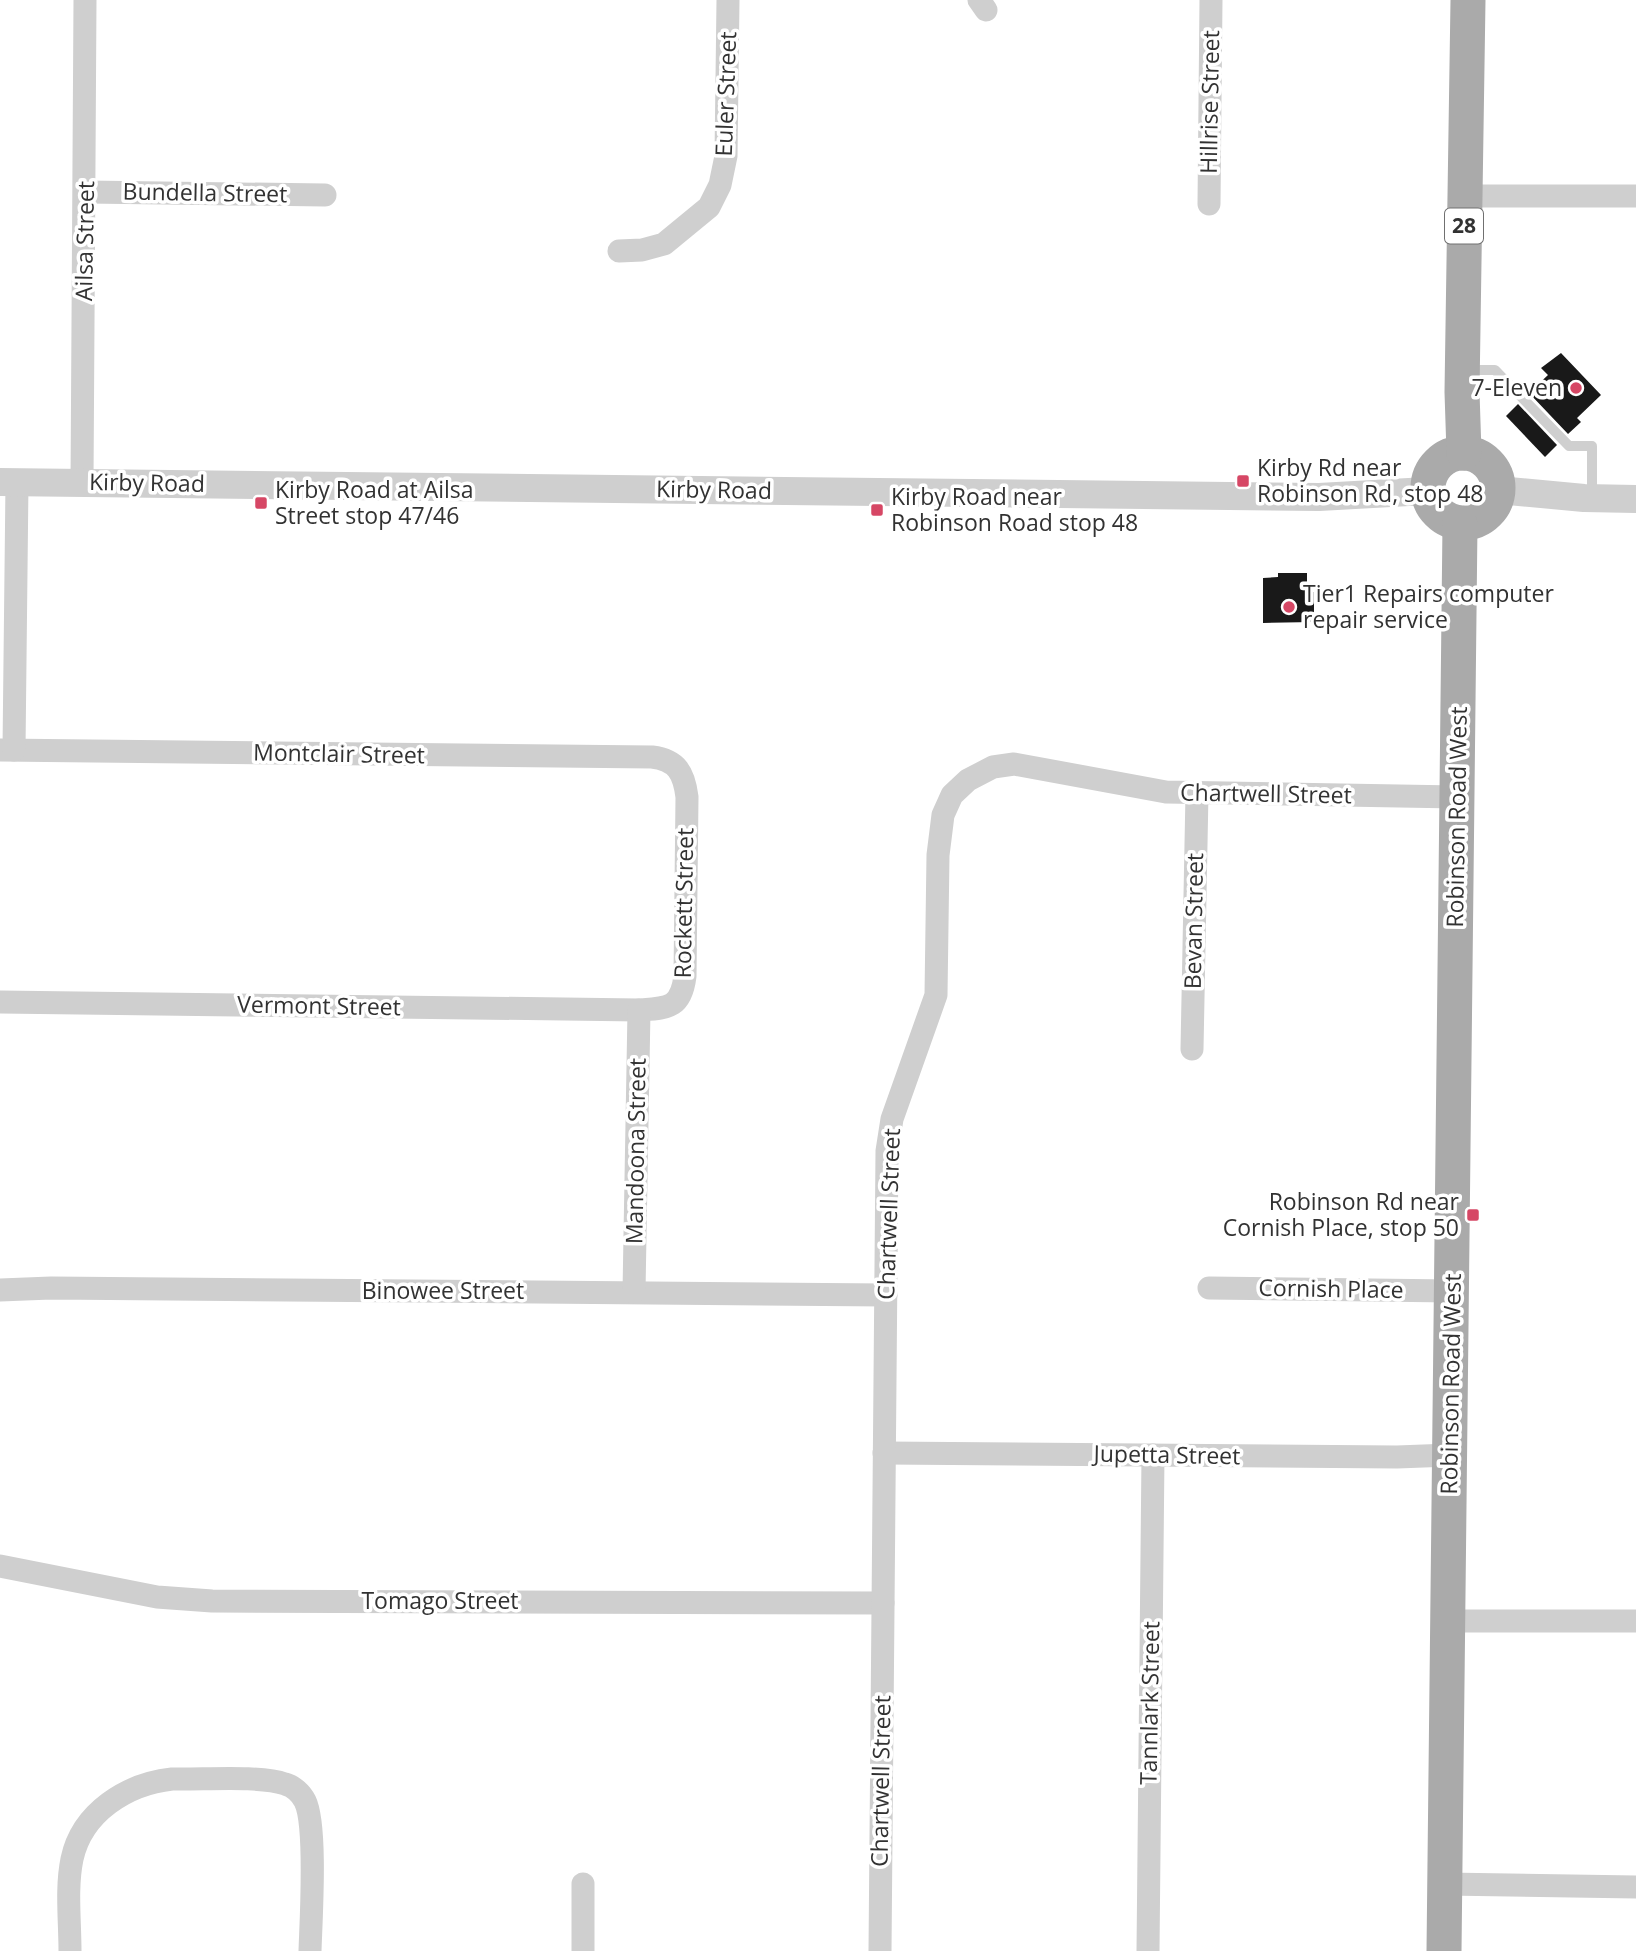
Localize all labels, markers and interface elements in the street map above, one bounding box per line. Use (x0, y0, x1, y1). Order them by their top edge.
street label: Hillrise Street (1192, 30, 1226, 174)
street label: Euler Street (707, 31, 743, 157)
street label: Bundella Street (122, 175, 288, 209)
street label: Ailsa Street (67, 181, 101, 301)
road number: 28 (1445, 208, 1483, 244)
place label: 7-Eleven (1471, 371, 1562, 403)
marker: 7-Eleven (1568, 380, 1584, 396)
place label: Kirby Rd near Robinson Rd, stop 48 (1257, 451, 1483, 509)
street label: Kirby Road (89, 465, 205, 499)
street label: Kirby Road (656, 472, 772, 506)
place label: Kirby Road at Ailsa Street stop 47/46 (275, 473, 474, 531)
marker: Kirby Rd near Robinson Rd, stop 48 (1235, 473, 1251, 489)
place label: Kirby Road near Robinson Road stop 48 (891, 480, 1138, 538)
marker: Kirby Road at Ailsa Street stop 47/46 (253, 495, 269, 511)
marker: Kirby Road near Robinson Road stop 48 (869, 502, 885, 518)
place label: Tier1 Repairs computer repair service (1303, 577, 1554, 635)
marker: Tier1 Repairs computer repair service (1281, 599, 1297, 615)
street label: Robinson Road West (1438, 706, 1474, 928)
street label: Montclair Street (253, 736, 425, 770)
street label: Chartwell Street (1180, 776, 1352, 810)
street label: Rockett Street (666, 827, 700, 979)
street label: Bevan Street (1176, 853, 1210, 989)
street label: Vermont Street (237, 988, 401, 1022)
street label: Mandoona Street (617, 1058, 653, 1244)
street label: Chartwell Street (869, 1128, 907, 1300)
place label: Robinson Rd near Cornish Place, stop 50 (1223, 1185, 1460, 1243)
marker: Robinson Rd near Cornish Place, stop 50 (1465, 1207, 1481, 1223)
street label: Cornish Place (1258, 1271, 1404, 1305)
street label: Robinson Road West (1432, 1273, 1468, 1495)
street label: Binowee Street (362, 1274, 524, 1306)
street label: Jupetta Street (1091, 1437, 1241, 1471)
street label: Tomago Street (361, 1584, 519, 1616)
street label: Tannlark Street (1132, 1621, 1166, 1785)
street label: Chartwell Street (863, 1695, 897, 1867)

